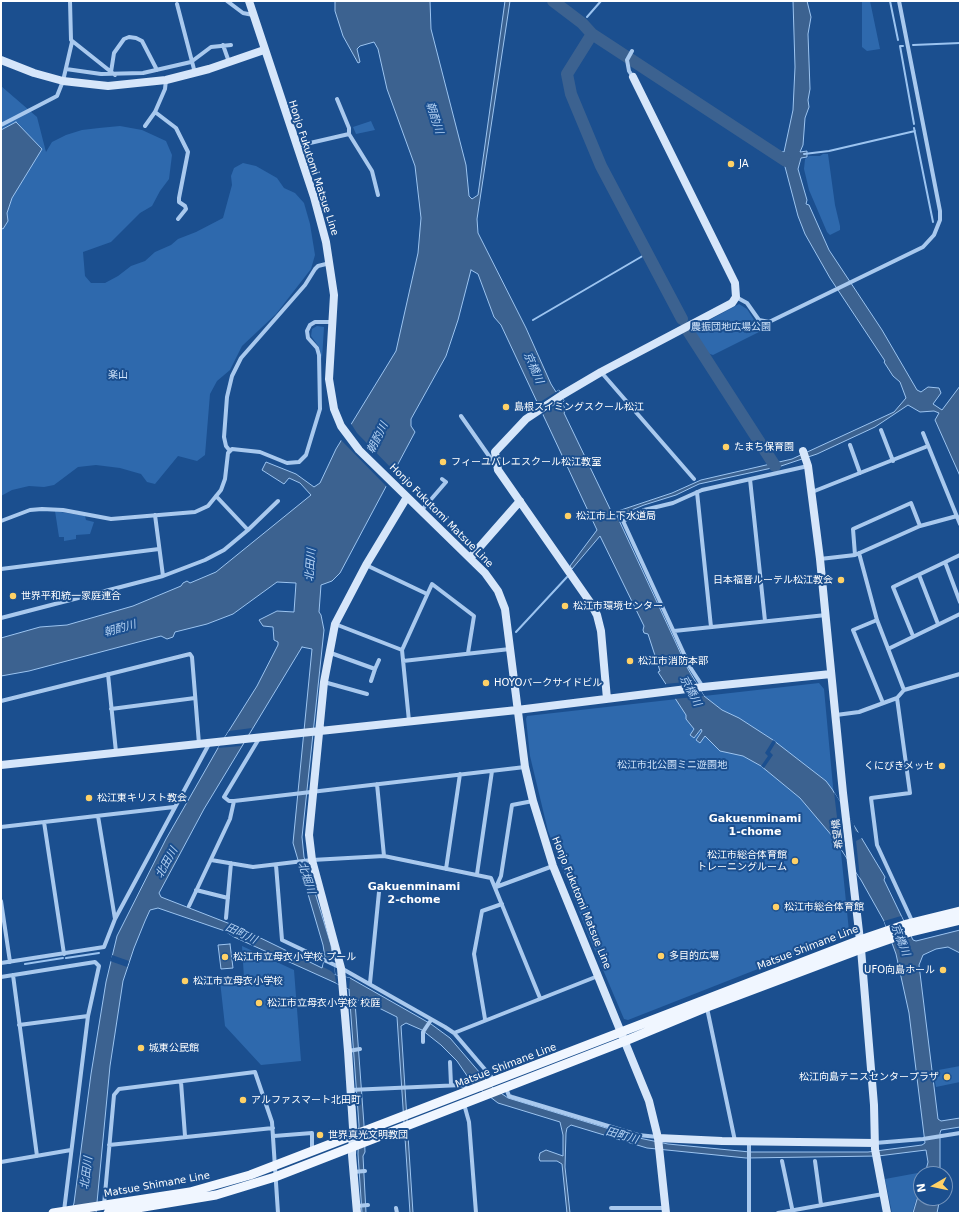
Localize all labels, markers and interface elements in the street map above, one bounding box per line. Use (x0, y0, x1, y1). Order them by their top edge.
street label: Honjo Fukutomi Matsue Line (285, 99, 341, 237)
water label: 朝酌川 (423, 100, 445, 136)
place label: JA (739, 158, 749, 170)
marker: JA (726, 159, 736, 169)
park label: 農振団地広場公園 (691, 321, 771, 333)
water label: 京橋川 (520, 350, 546, 386)
park label: 楽山 (108, 369, 128, 381)
place label: 島根スイミングスクール松江 (514, 401, 644, 413)
marker: 島根スイミングスクール松江 (501, 402, 511, 412)
water label: 朝酌川 (365, 420, 391, 456)
place label: たまち保育園 (734, 441, 794, 453)
marker: たまち保育園 (721, 442, 731, 452)
place label: フィーユバレエスクール松江教室 (451, 456, 601, 468)
marker: フィーユバレエスクール松江教室 (438, 457, 448, 467)
street label: Honjo Fukutomi Matsue Line (387, 462, 495, 570)
place label: 松江市上下水道局 (576, 510, 656, 522)
marker: 松江市上下水道局 (563, 511, 573, 521)
water label: 北田川 (303, 548, 319, 582)
place label: 日本福音ルーテル松江教会 (713, 574, 833, 586)
marker: 日本福音ルーテル松江教会 (836, 575, 846, 585)
place label: 世界平和統一家庭連合 (21, 590, 121, 602)
marker: 世界平和統一家庭連合 (8, 591, 18, 601)
place label: 松江市環境センター (573, 600, 663, 612)
marker: 松江市環境センター (560, 601, 570, 611)
water label: 朝酌川 (102, 618, 138, 640)
place label: 松江市消防本部 (638, 655, 708, 667)
marker: 松江市消防本部 (625, 656, 635, 666)
water label: 京橋川 (676, 673, 704, 709)
place label: HOYOパークサイドビル (494, 677, 602, 689)
marker: HOYOパークサイドビル (481, 678, 491, 688)
park label: 松江市北公園ミニ遊園地 (617, 759, 727, 771)
place label: くにびきメッセ (864, 760, 934, 772)
marker: くにびきメッセ (937, 761, 947, 771)
place label: 松江東キリスト教会 (97, 792, 187, 804)
marker: 松江東キリスト教会 (84, 793, 94, 803)
district label: Gakuenminami 1-chome (709, 812, 801, 838)
street label: 希望橋 (830, 818, 846, 850)
street label: Honjo Fukutomi Matsue Line (549, 835, 613, 971)
water label: 北田川 (153, 845, 181, 881)
place label: 松江市総合体育館 トレーニングルーム (697, 849, 787, 872)
marker: 松江市総合体育館 トレーニングルーム (790, 856, 800, 866)
water label: 北堀川 (295, 860, 317, 896)
district label: Gakuenminami 2-chome (368, 880, 460, 906)
place label: 松江市総合体育館 (784, 901, 864, 913)
marker: 松江市総合体育館 (771, 902, 781, 912)
water label: 田町川 (223, 921, 259, 947)
water label: 京橋川 (888, 922, 912, 958)
street label: Matsue Shimane Line (756, 923, 860, 973)
place label: 多目的広場 (669, 950, 719, 962)
place label: 松江市立母衣小学校 プール (233, 951, 356, 963)
marker: 多目的広場 (656, 951, 666, 961)
marker: 松江市立母衣小学校 プール (220, 952, 230, 962)
place label: UFO向島ホール (864, 964, 935, 976)
marker: UFO向島ホール (938, 965, 948, 975)
place label: 松江市立母衣小学校 (193, 975, 283, 987)
marker: 松江市立母衣小学校 (180, 976, 190, 986)
place label: 松江市立母衣小学校 校庭 (267, 997, 380, 1009)
marker: 松江市立母衣小学校 校庭 (254, 998, 264, 1008)
street label: Matsue Shimane Line (454, 1041, 558, 1091)
place label: 城東公民館 (149, 1042, 199, 1054)
marker: 城東公民館 (136, 1043, 146, 1053)
place label: 松江向島テニスセンタープラザ (799, 1071, 939, 1083)
marker: 松江向島テニスセンタープラザ (942, 1072, 952, 1082)
place label: アルファスマート北田町 (251, 1094, 361, 1106)
marker: アルファスマート北田町 (238, 1095, 248, 1105)
water label: 田町川 (604, 1125, 640, 1147)
place label: 世界真光文明教団 (328, 1129, 408, 1141)
marker: 世界真光文明教団 (315, 1130, 325, 1140)
water label: 北田川 (78, 1156, 96, 1190)
north arrow (913, 1166, 953, 1206)
street label: Matsue Shimane Line (103, 1170, 211, 1200)
text: N (915, 1182, 929, 1193)

